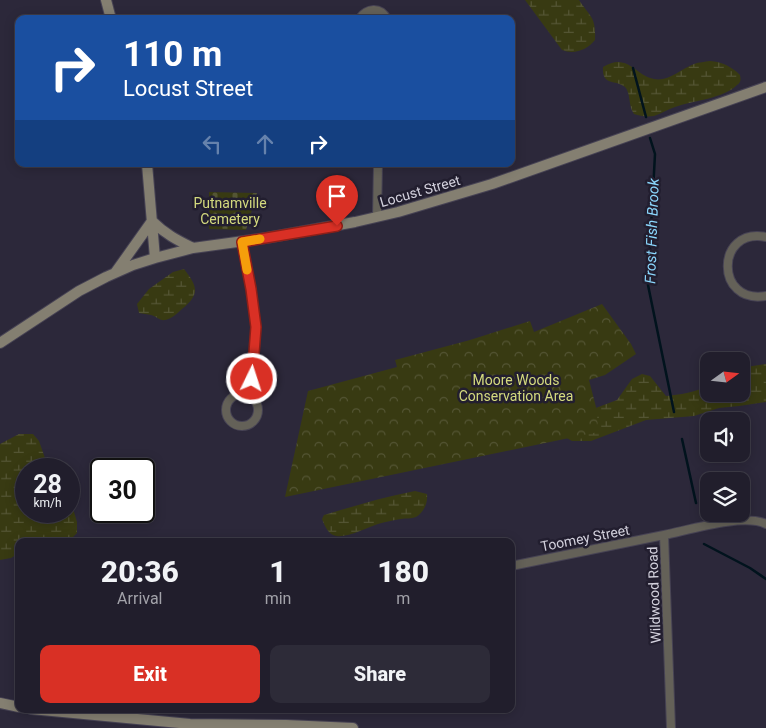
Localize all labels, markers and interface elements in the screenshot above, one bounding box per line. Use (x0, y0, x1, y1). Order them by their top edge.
text: 110 m (123, 34, 222, 75)
icon: right (40, 35, 105, 100)
text: Locust Street (123, 76, 253, 101)
icon: left (198, 130, 226, 158)
icon: ahead (251, 130, 279, 158)
icon: right (304, 130, 332, 158)
street label: Locust Street (378, 172, 462, 210)
pin (316, 175, 358, 226)
water label: Frost Fish Brook (641, 177, 663, 284)
icon: arrive (323, 182, 351, 210)
park label: Putnamville Cemetery (193, 195, 267, 227)
position arrow (225, 352, 277, 404)
north arrow (700, 352, 750, 402)
map controls (700, 352, 750, 522)
park label: Moore Woods Conservation Area (459, 372, 573, 404)
button: sound (700, 412, 750, 462)
speed limit sign: 30 (90, 458, 155, 523)
text: 28 (33, 470, 62, 499)
button: layers (700, 472, 750, 522)
text: km/h (33, 496, 62, 510)
street label: Toomey Street (539, 521, 631, 554)
street label: Wildwood Road (644, 546, 664, 644)
text: 20:36 (101, 554, 179, 589)
text: 1 (269, 554, 287, 589)
text: 180 (377, 554, 429, 589)
text: Arrival (117, 589, 163, 608)
text: min (265, 589, 291, 608)
text: m (396, 589, 410, 608)
button: Exit (40, 645, 260, 703)
button: Share (270, 645, 490, 703)

